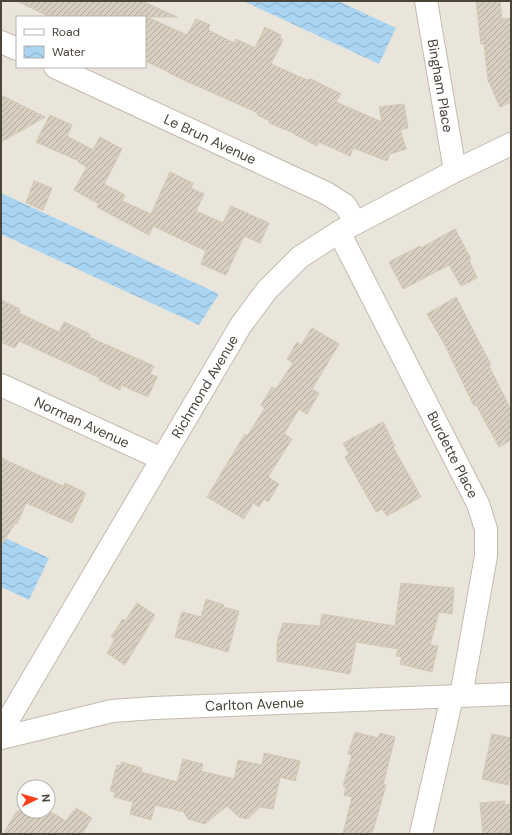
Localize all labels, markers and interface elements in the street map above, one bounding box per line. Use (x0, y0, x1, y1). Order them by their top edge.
legend (16, 16, 146, 68)
text: Road (52, 24, 80, 40)
street label: Bingham Place (424, 38, 457, 134)
text: Water (52, 44, 86, 60)
street label: Le Brun Avenue (161, 110, 259, 168)
street label: Richmond Avenue (167, 332, 242, 441)
street label: Norman Avenue (31, 393, 132, 452)
street label: Burdette Place (423, 408, 482, 501)
street label: Carlton Avenue (205, 693, 304, 715)
north arrow (16, 779, 56, 819)
text: N (39, 794, 53, 803)

